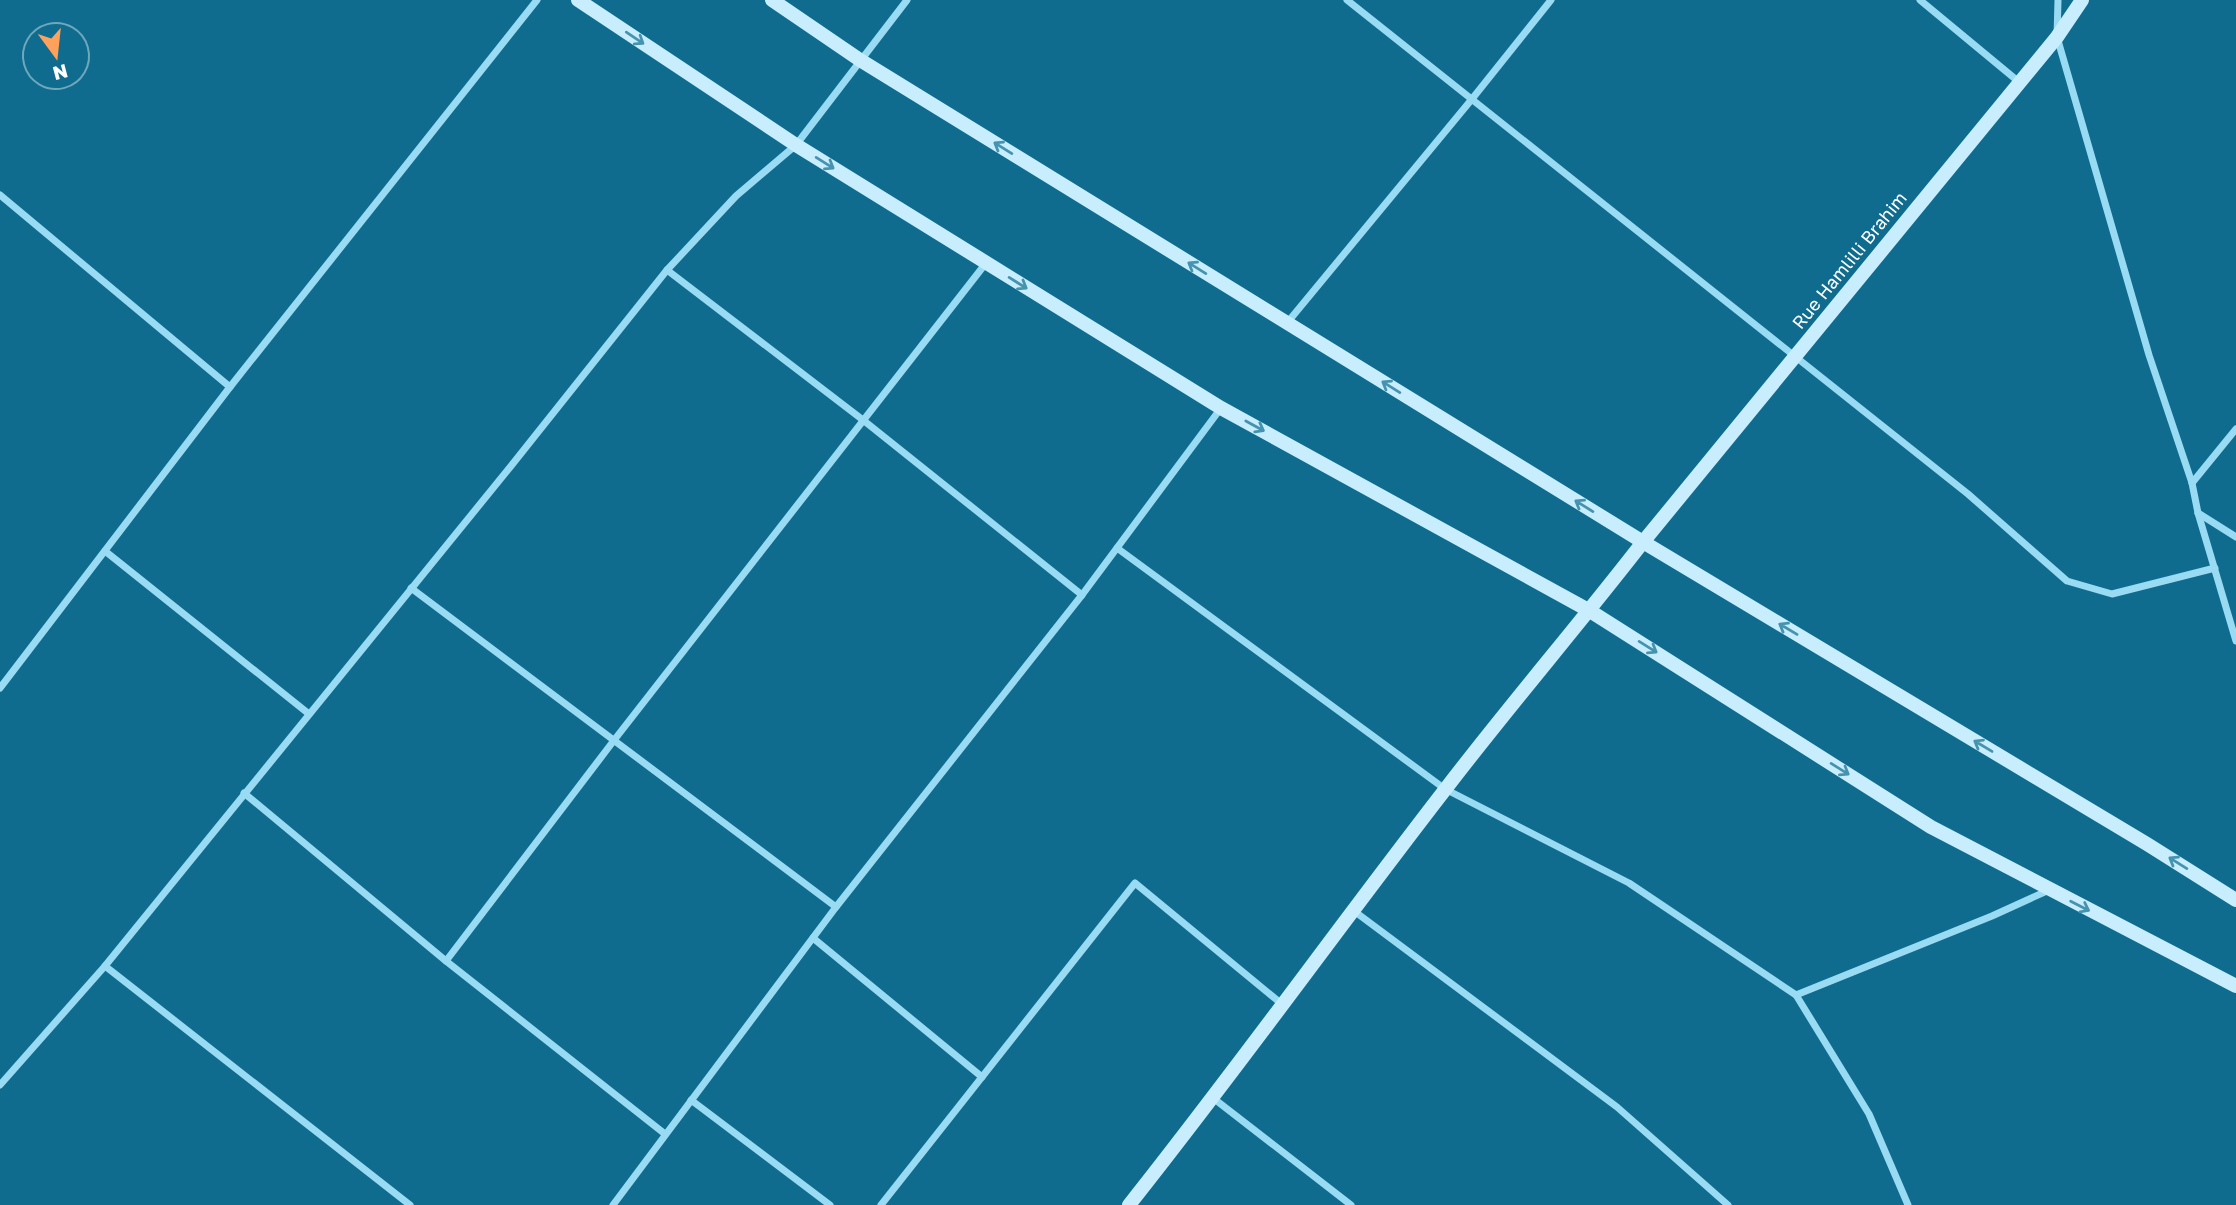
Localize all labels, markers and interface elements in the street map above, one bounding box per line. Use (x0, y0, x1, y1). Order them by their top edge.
north arrow (21, 21, 91, 91)
one-way arrow (625, 31, 644, 45)
text: N (51, 60, 70, 86)
one-way arrow (994, 141, 1014, 155)
one-way arrow (814, 157, 834, 171)
street label: Rue Hamlilli Brahim (1787, 187, 1911, 333)
one-way arrow (1188, 260, 1207, 275)
one-way arrow (1008, 276, 1028, 290)
one-way arrow (1381, 379, 1401, 393)
one-way arrow (1244, 420, 1264, 434)
one-way arrow (1575, 499, 1595, 513)
one-way arrow (1779, 622, 1799, 636)
one-way arrow (1637, 641, 1657, 655)
one-way arrow (1974, 739, 1994, 753)
one-way arrow (1830, 762, 1849, 777)
one-way arrow (2169, 856, 2189, 870)
one-way arrow (2069, 900, 2090, 913)

